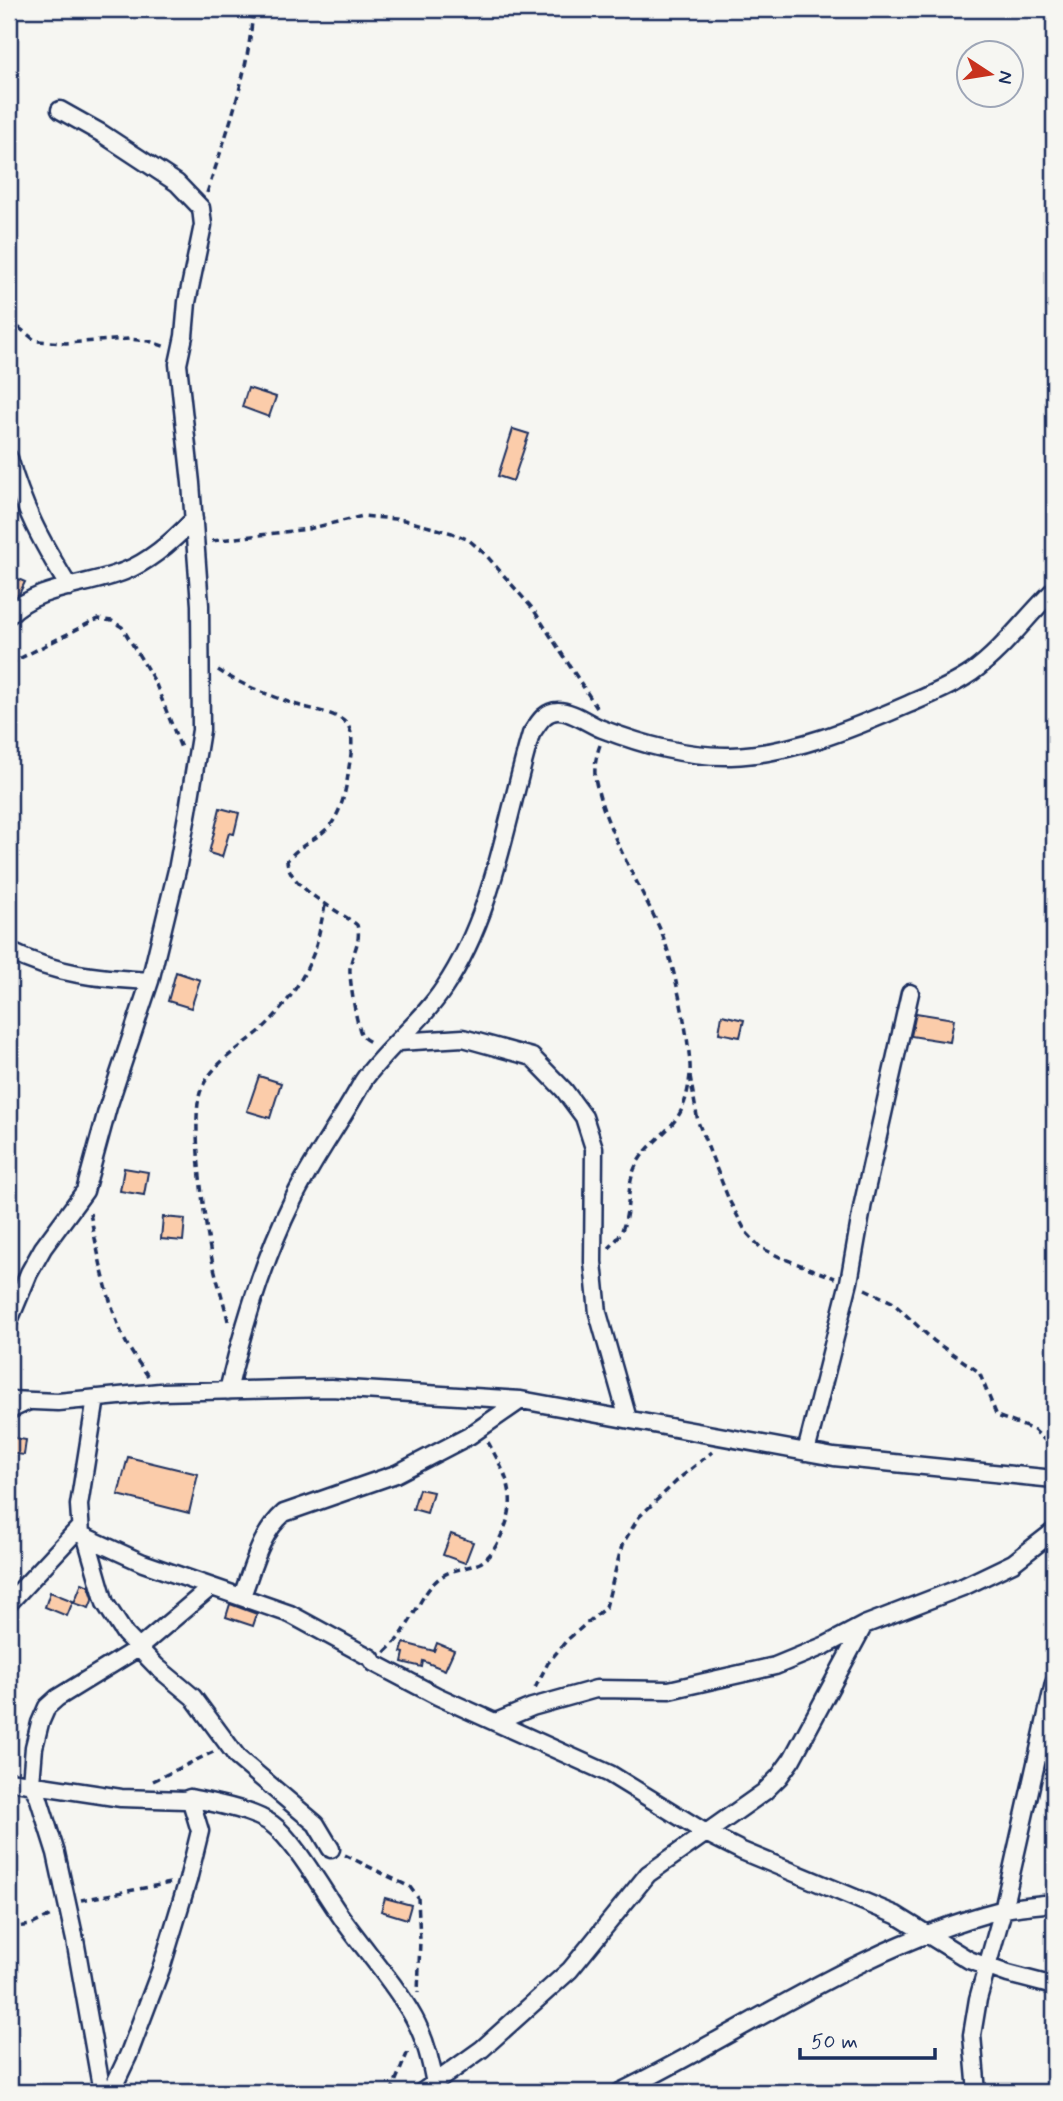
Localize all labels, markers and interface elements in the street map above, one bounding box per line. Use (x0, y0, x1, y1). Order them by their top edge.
north arrow (954, 38, 1024, 108)
text: N (992, 68, 1019, 86)
scale bar (800, 2017, 935, 2061)
text: 50 m (811, 2028, 858, 2056)

